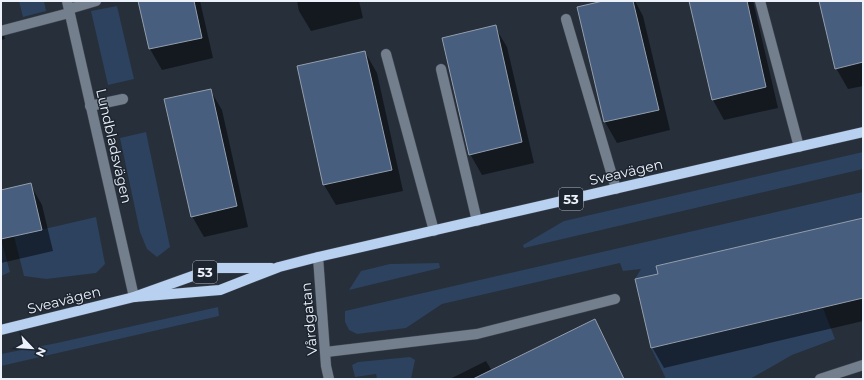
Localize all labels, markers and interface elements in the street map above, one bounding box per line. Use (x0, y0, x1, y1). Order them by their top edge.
street label: Lundbladsvägen (92, 87, 136, 205)
street label: Sveavägen (587, 155, 665, 189)
road number: 53 (559, 188, 583, 210)
road number: 53 (193, 261, 217, 283)
street label: Sveavägen (25, 282, 103, 318)
street label: Vårdgatan (297, 282, 321, 356)
north arrow (12, 328, 52, 368)
text: N (33, 345, 49, 359)

